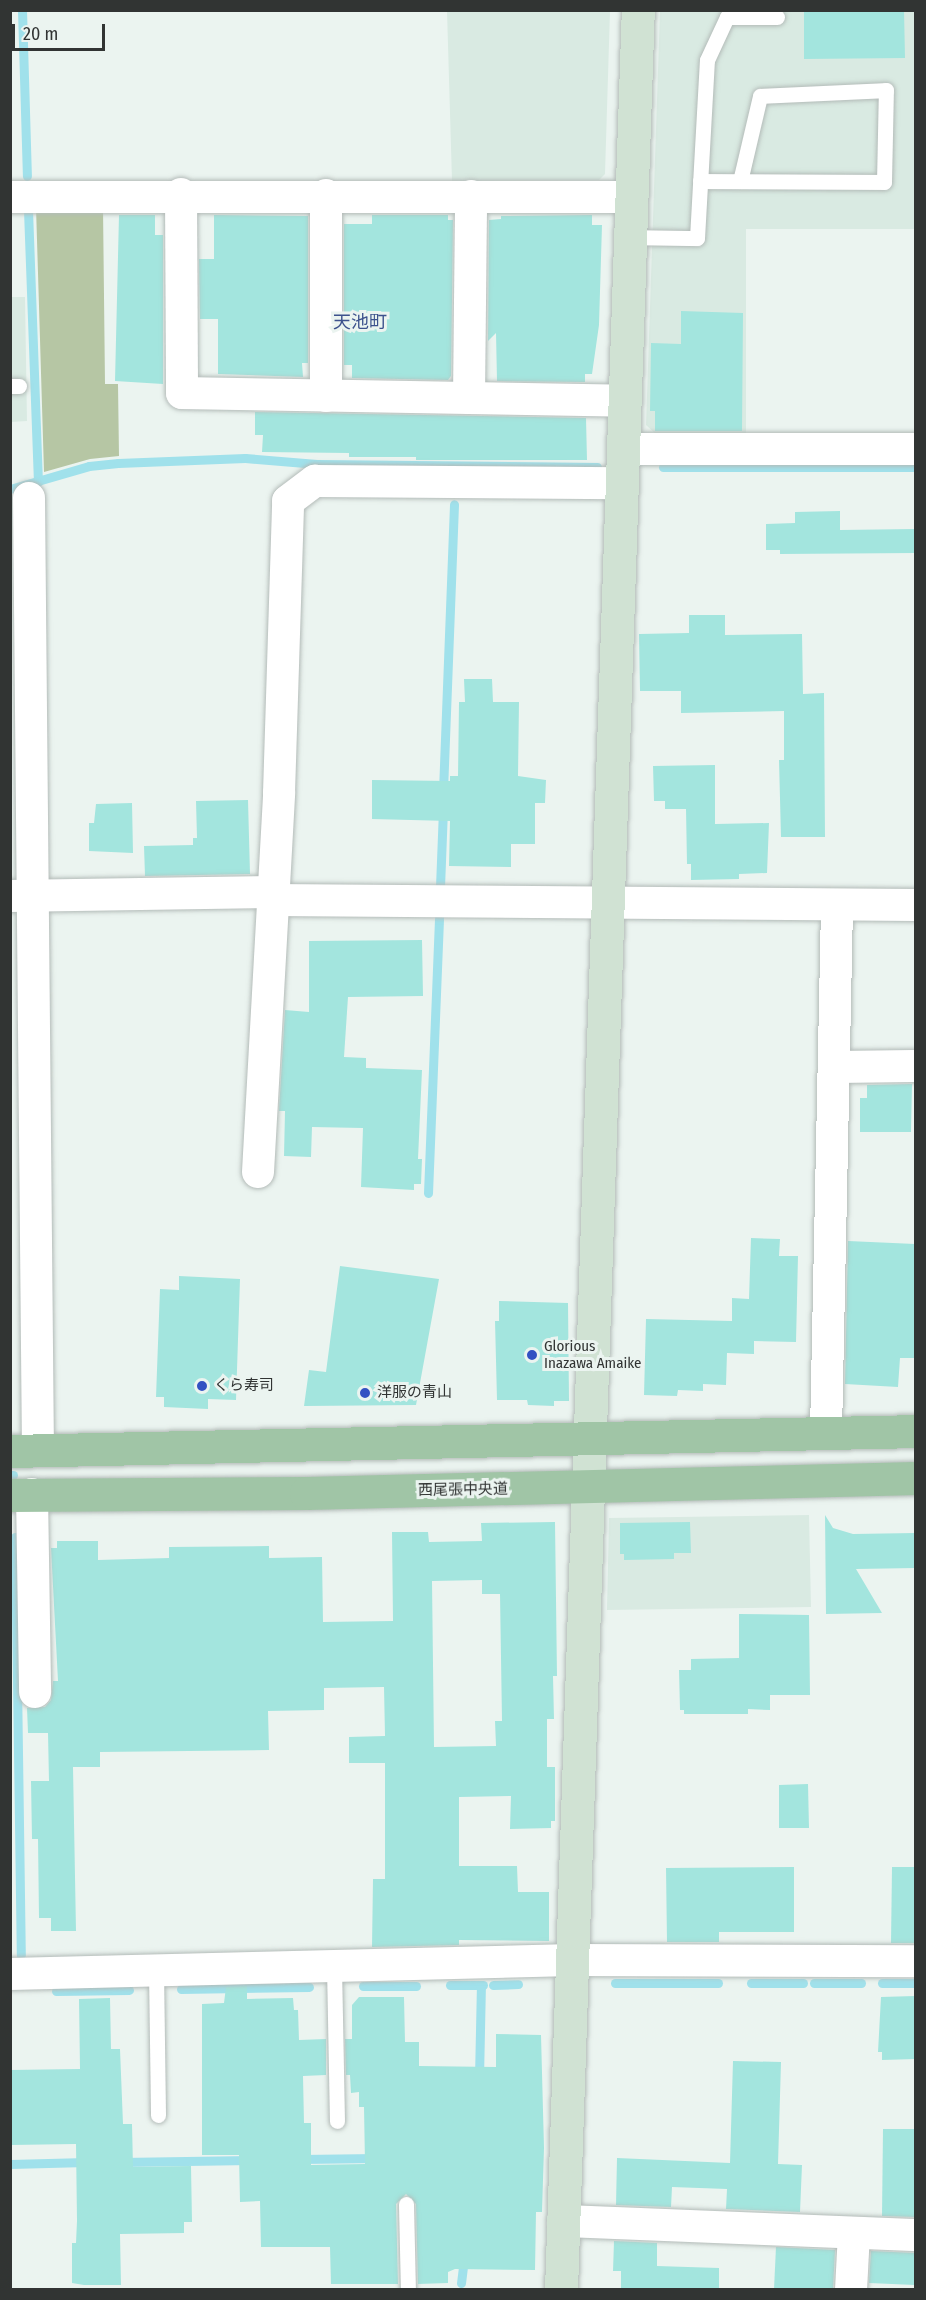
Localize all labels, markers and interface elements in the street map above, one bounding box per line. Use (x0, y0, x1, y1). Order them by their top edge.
scale bar (15, 12, 108, 50)
text: 20 m (23, 23, 58, 45)
district label: 天池町 (333, 311, 387, 333)
place label: Glorious Inazawa Amaike (544, 1337, 642, 1372)
marker: Glorious Inazawa Amaike (525, 1348, 539, 1362)
place label: くら寿司 (214, 1377, 274, 1395)
marker: くら寿司 (195, 1379, 209, 1393)
place label: 洋服の青山 (377, 1384, 452, 1402)
marker: 洋服の青山 (358, 1386, 372, 1400)
street label: 西尾張中央道 (418, 1480, 508, 1500)

